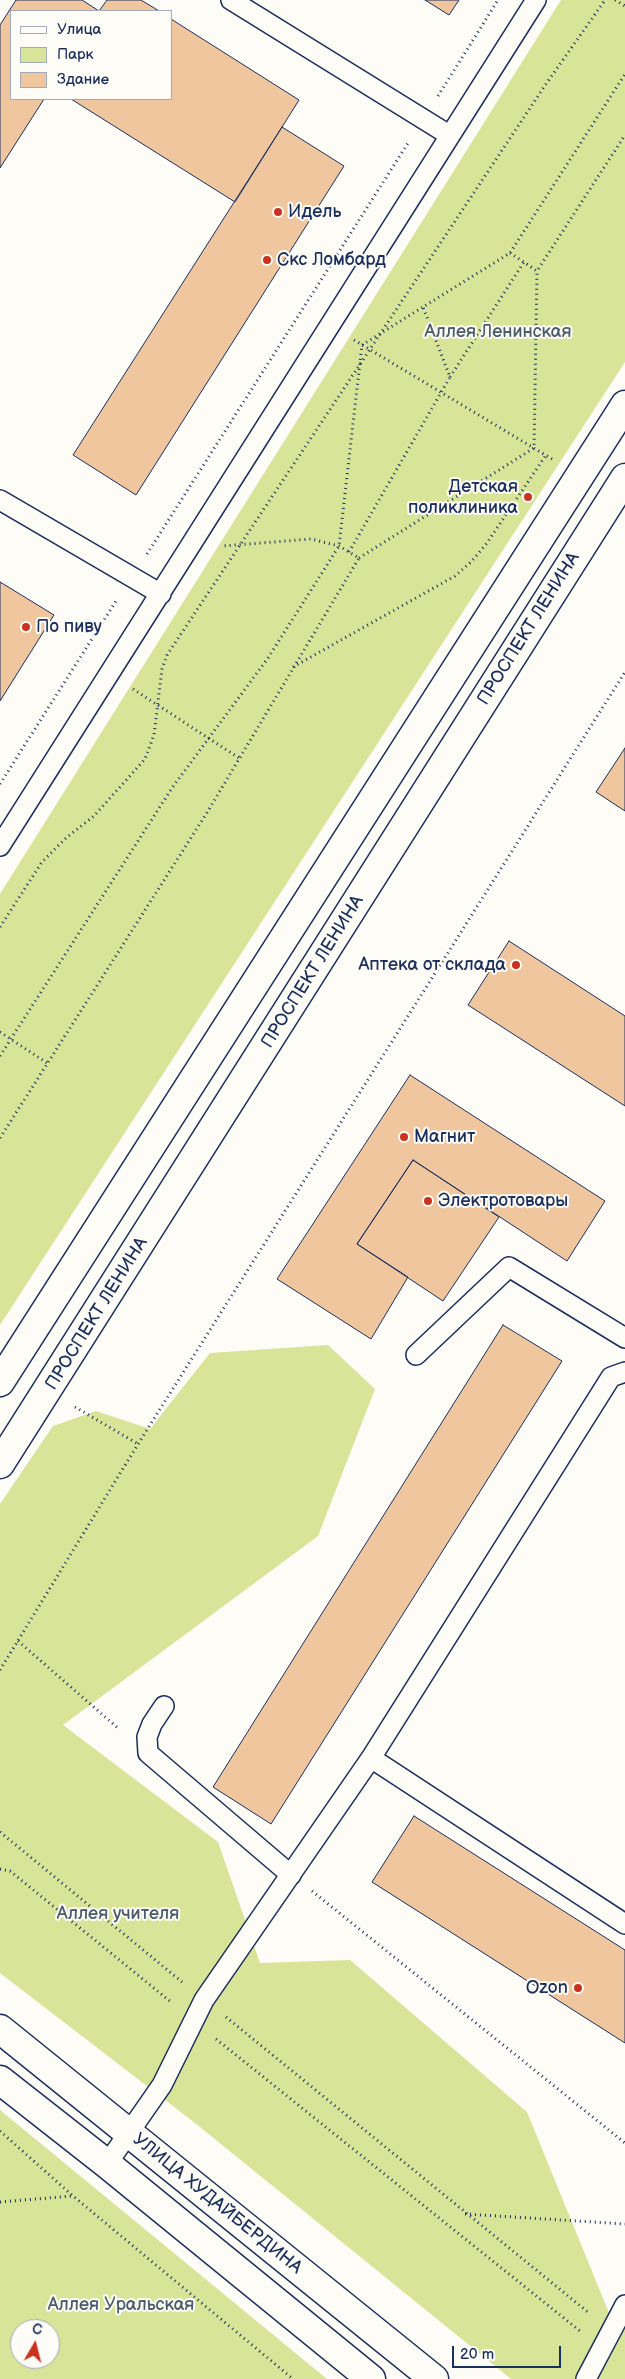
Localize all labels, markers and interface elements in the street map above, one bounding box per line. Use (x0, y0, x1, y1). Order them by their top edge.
legend (10, 10, 172, 100)
text: Улица (57, 20, 101, 39)
text: Парк (57, 45, 94, 64)
text: Здание (57, 70, 109, 89)
place label: Идель (288, 201, 341, 223)
marker: Идель (272, 206, 284, 218)
place label: Скс Ломбард (277, 249, 386, 271)
marker: Скс Ломбард (261, 254, 273, 266)
park label: Аллея Ленинская (425, 321, 571, 343)
place label: Детская поликлиника (408, 476, 518, 518)
marker: Детская поликлиника (522, 491, 534, 503)
street label: ПРОСПЕКТ ЛЕНИНА (473, 549, 585, 709)
place label: По пиву (36, 616, 102, 638)
marker: По пиву (20, 621, 32, 633)
street label: ПРОСПЕКТ ЛЕНИНА (257, 892, 369, 1052)
place label: Аптека от склада (358, 954, 506, 976)
marker: Аптека от склада (510, 959, 522, 971)
place label: Магнит (414, 1126, 475, 1148)
marker: Магнит (398, 1131, 410, 1143)
place label: Электротовары (438, 1190, 568, 1212)
marker: Электротовары (422, 1195, 434, 1207)
street label: ПРОСПЕКТ ЛЕНИНА (41, 1234, 153, 1394)
park label: Аллея учителя (57, 1903, 179, 1925)
place label: Ozon (526, 1977, 568, 1999)
marker: Ozon (572, 1982, 584, 1994)
street label: УЛИЦА ХУДАЙБЕРДИНА (128, 2129, 306, 2279)
park label: Аллея Уральская (48, 2294, 194, 2316)
north arrow (10, 2319, 60, 2369)
text: С (31, 2321, 43, 2339)
scale bar (455, 2336, 564, 2368)
text: 20 m (460, 2345, 494, 2364)

